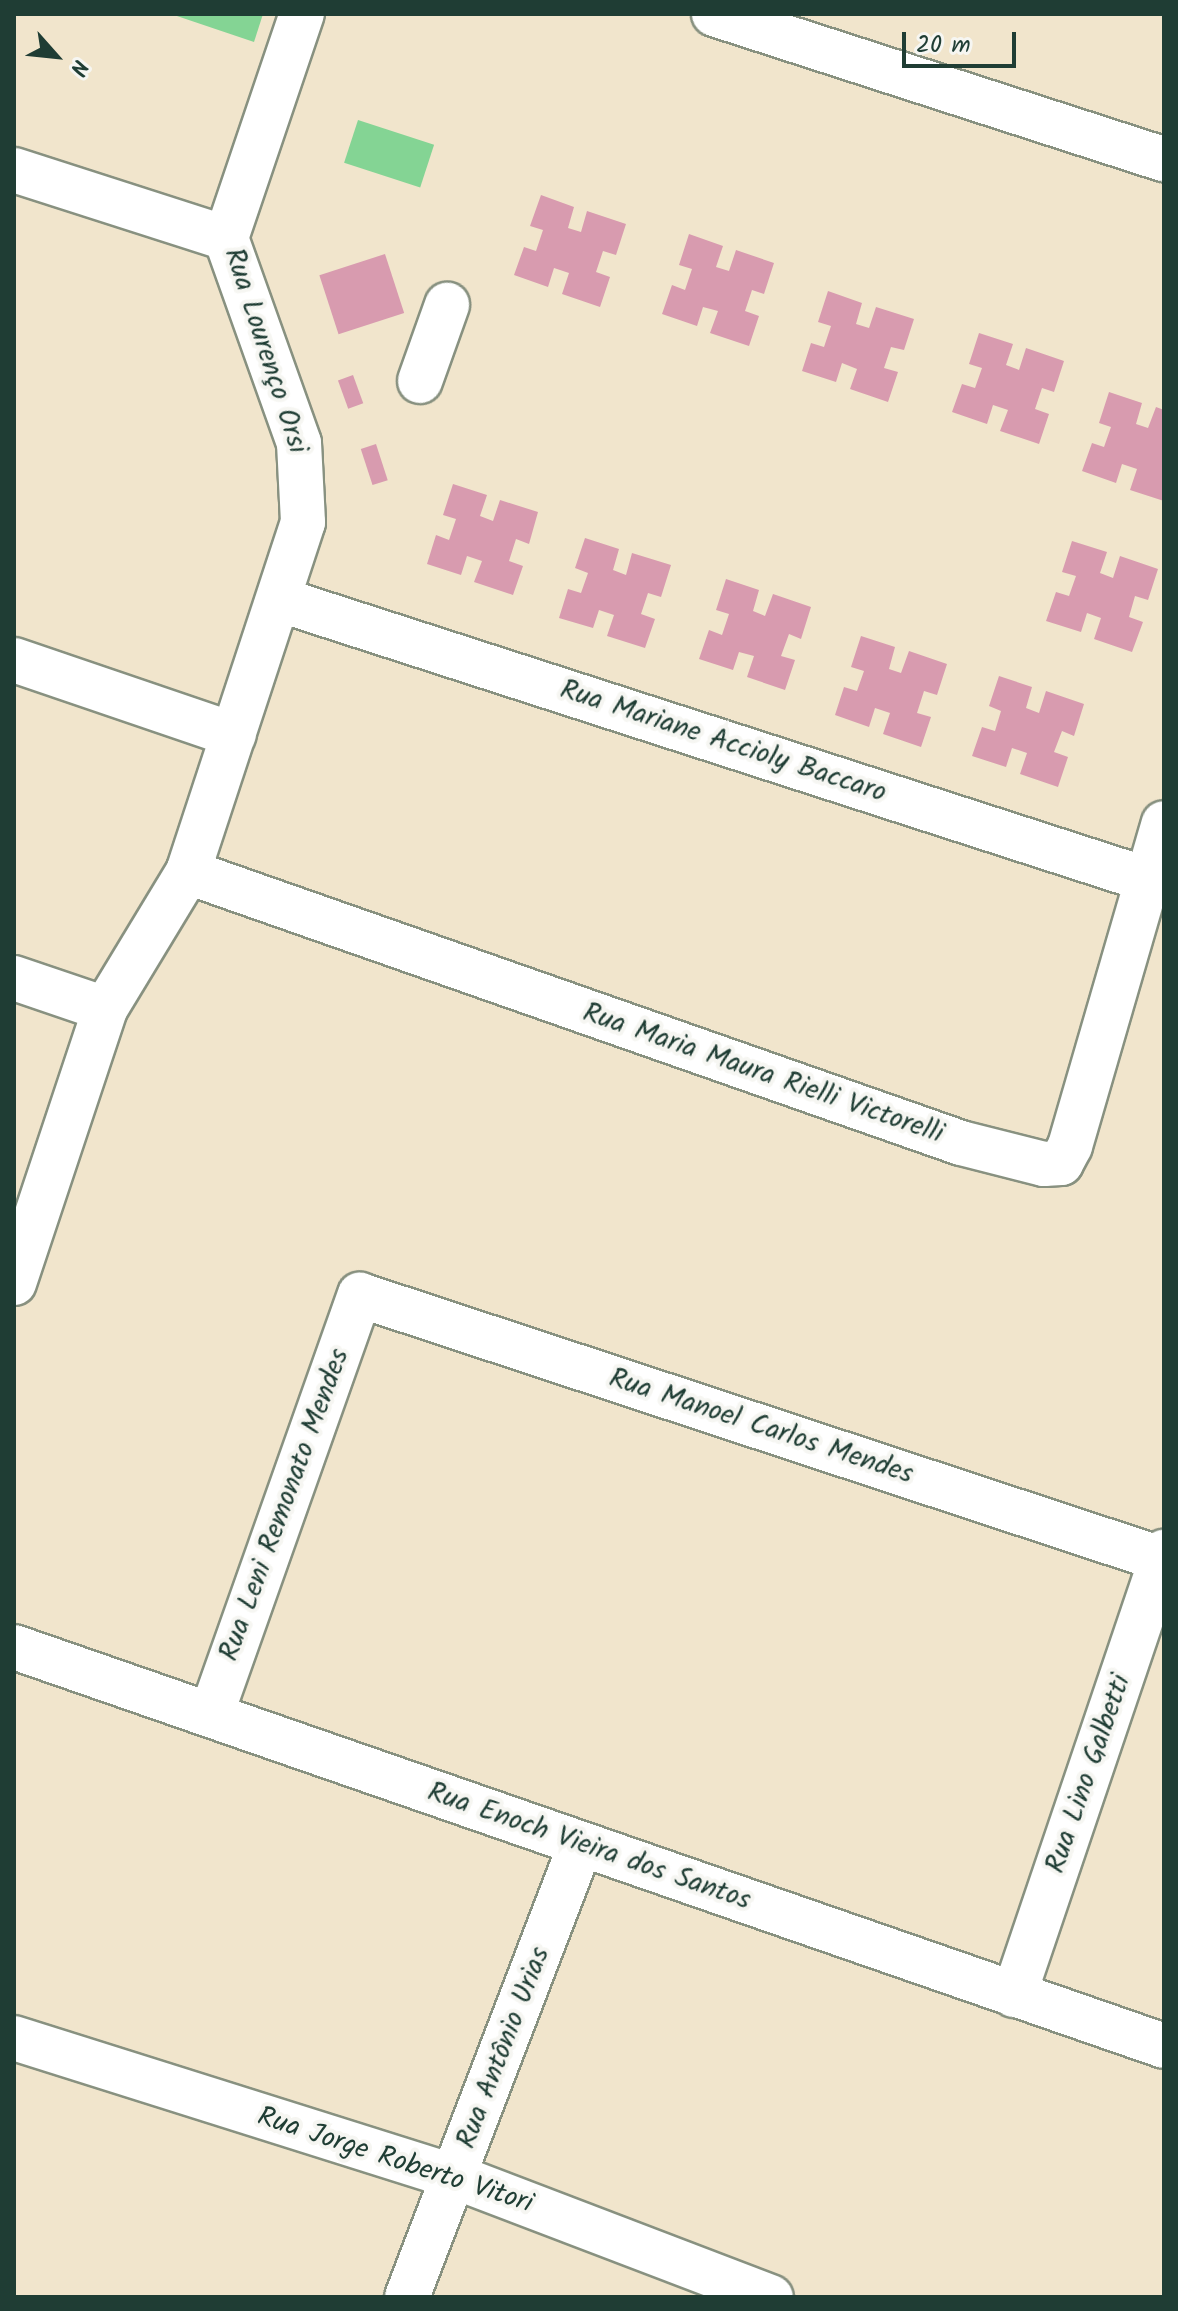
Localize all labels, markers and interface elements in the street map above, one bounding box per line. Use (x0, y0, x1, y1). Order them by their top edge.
north arrow (16, 16, 96, 96)
scale bar (906, 16, 1020, 66)
text: 20 m (916, 26, 971, 65)
text: N (59, 53, 97, 81)
street label: Rua Lourenço Orsi (216, 244, 314, 458)
street label: Rua Mariane Accioly Baccaro (556, 673, 890, 811)
street label: Rua Maria Maura Rielli Victorelli (578, 996, 948, 1152)
street label: Rua Leni Remonato Mendes (213, 1344, 357, 1666)
street label: Rua Manoel Carlos Mendes (605, 1362, 917, 1492)
street label: Rua Lino Galbetti (1039, 1670, 1139, 1878)
street label: Rua Enoch Vieira dos Santos (423, 1776, 755, 1918)
street label: Rua Antônio Urias (450, 1943, 558, 2153)
street label: Rua Jorge Roberto Vitori (253, 2101, 537, 2221)

